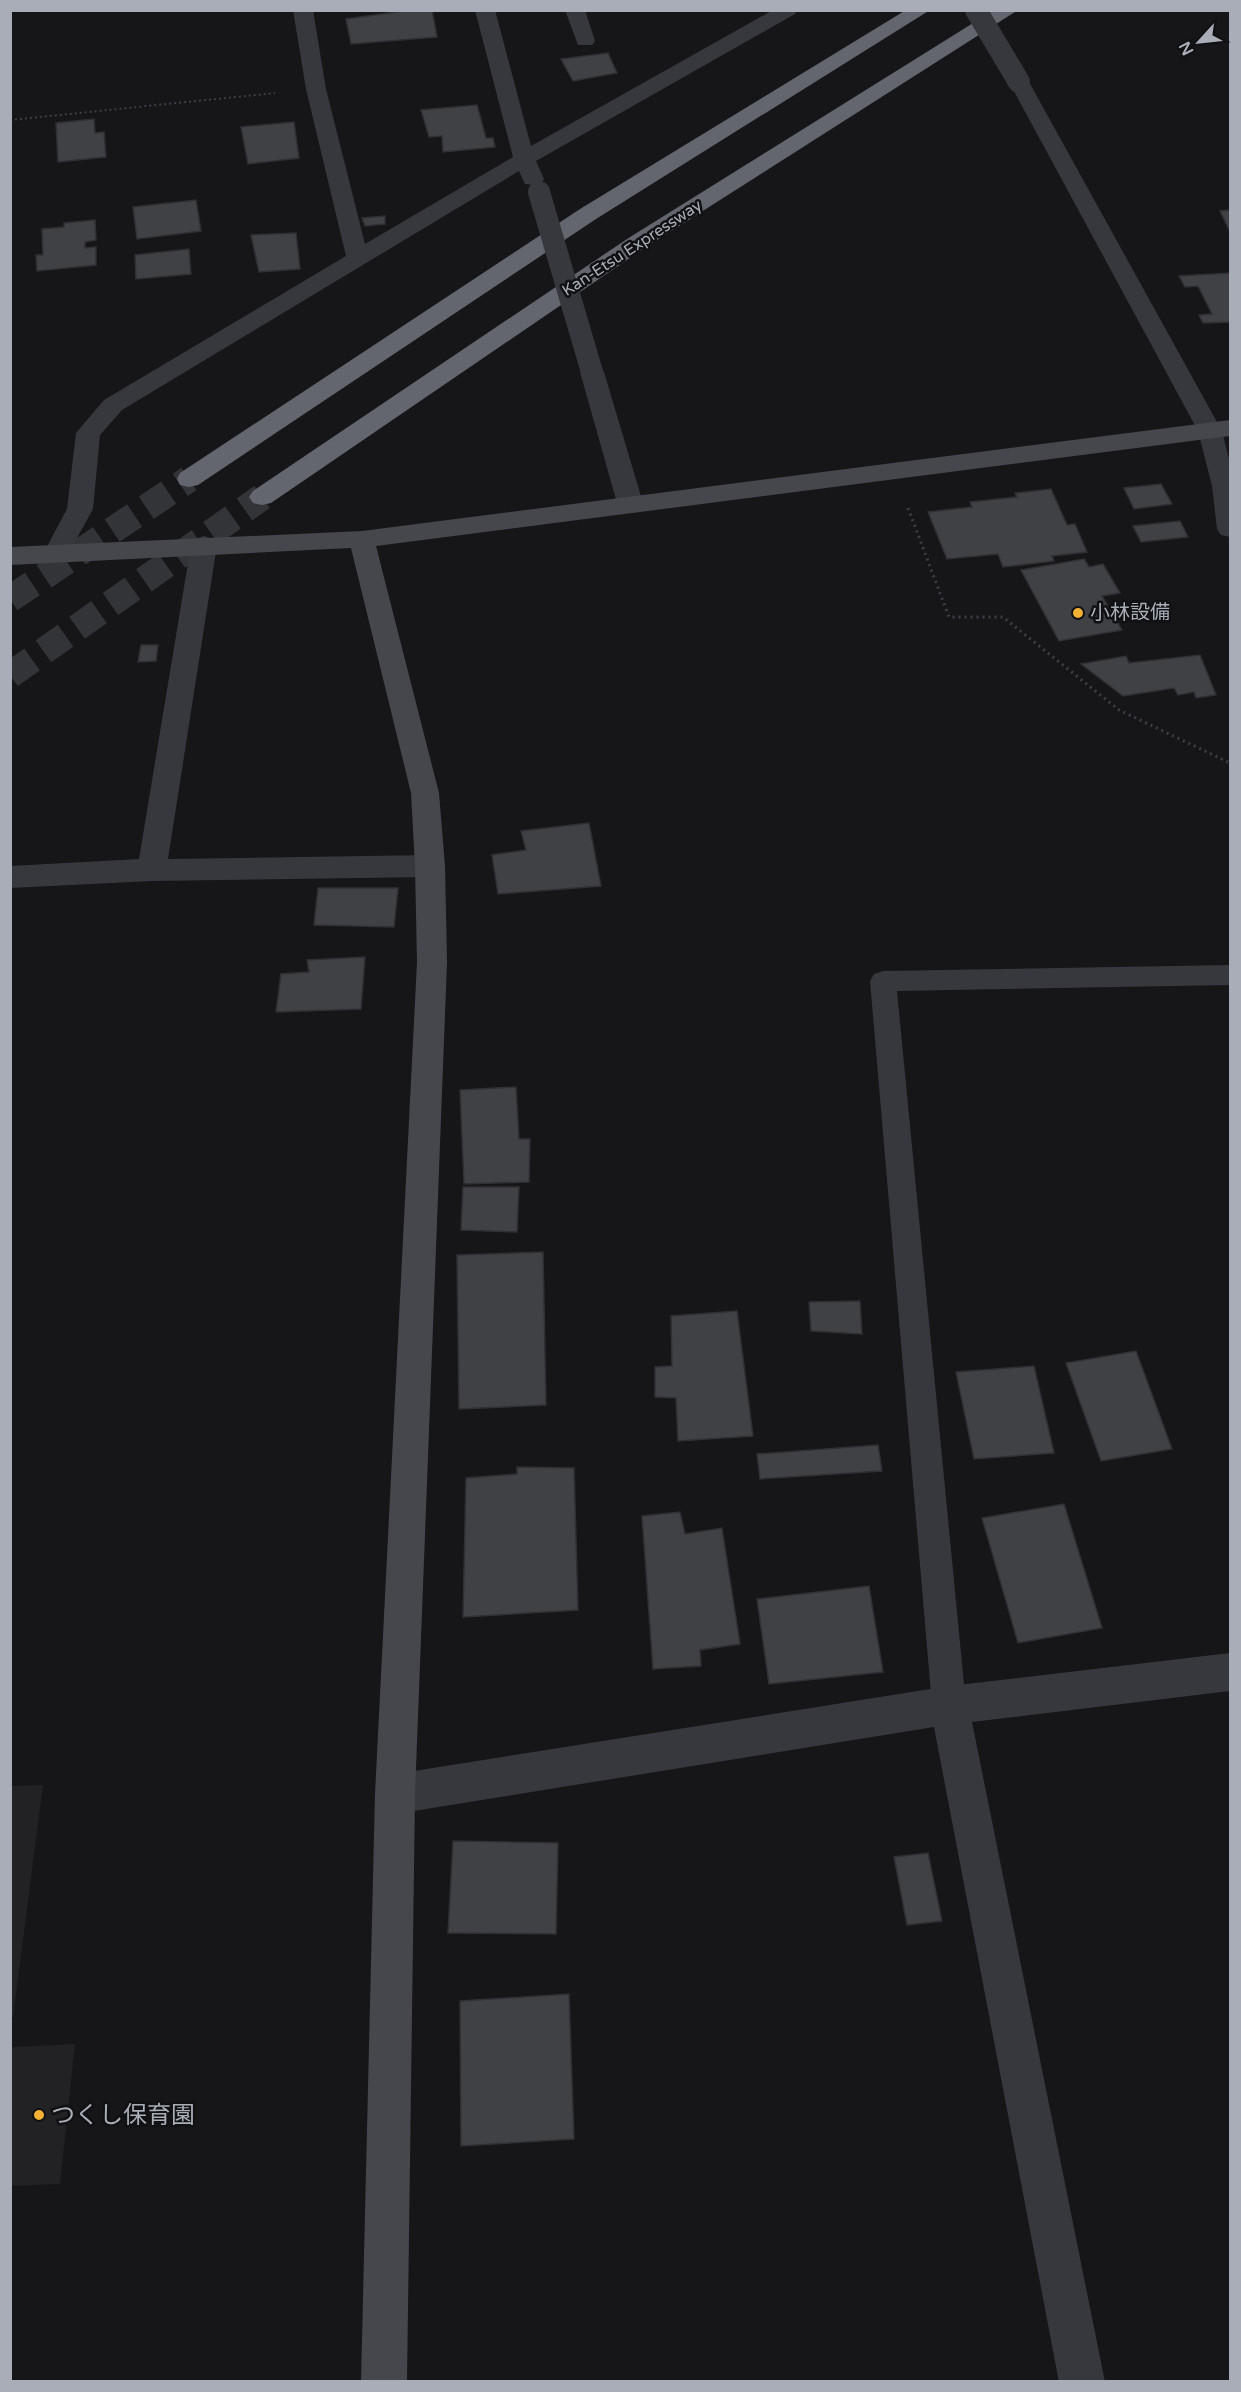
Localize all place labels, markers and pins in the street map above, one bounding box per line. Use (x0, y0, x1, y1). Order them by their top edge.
place label: 小林設備 (1090, 601, 1170, 625)
marker: 小林設備 (1071, 606, 1085, 620)
place label: つくし保育園 (51, 2101, 195, 2130)
marker: つくし保育園 (32, 2108, 46, 2122)

